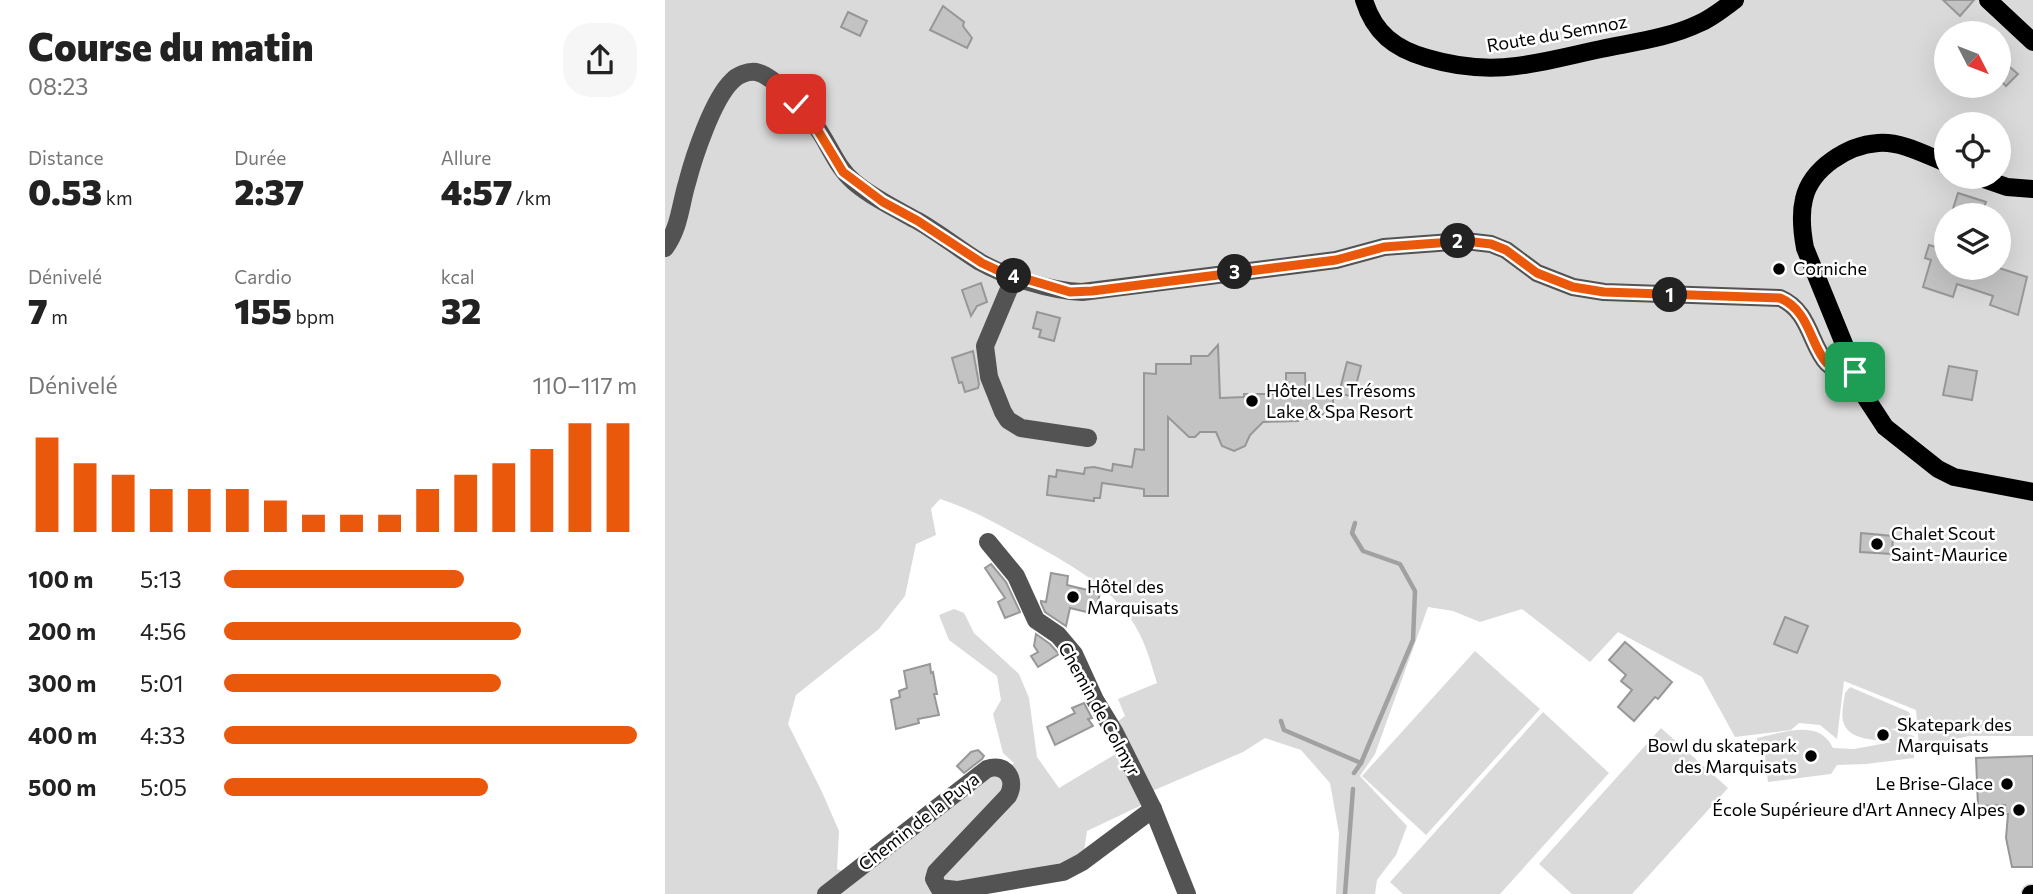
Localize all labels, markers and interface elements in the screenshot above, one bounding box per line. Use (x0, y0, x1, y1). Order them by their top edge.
street label: Route du Semnoz (1485, 10, 1629, 56)
north arrow (1934, 21, 2011, 98)
map controls (1934, 21, 2011, 280)
text: Course du matin (28, 22, 313, 69)
button: share (563, 23, 637, 97)
text: 08:23 (28, 72, 88, 100)
pin (766, 74, 826, 134)
icon: check (777, 85, 815, 123)
button: locate (1934, 112, 2011, 189)
text: Distance (28, 146, 104, 169)
text: Durée (234, 146, 286, 169)
text: Allure (441, 146, 491, 169)
text: 0.53 (28, 169, 102, 212)
text: 2:37 (234, 169, 304, 212)
text: 4:57 (441, 169, 512, 212)
text: km (102, 186, 133, 209)
text: /km (512, 186, 551, 209)
button: layers (1934, 203, 2011, 280)
pin: 2 (1441, 224, 1475, 258)
text: 2 (1452, 229, 1463, 252)
pin: 3 (1217, 254, 1253, 290)
place label: Corniche (1793, 257, 1867, 279)
pin: 4 (997, 258, 1031, 294)
text: 3 (1229, 260, 1240, 283)
marker: Corniche (1771, 261, 1787, 277)
text: 4 (1008, 264, 1019, 287)
text: Dénivelé (28, 265, 102, 288)
text: Cardio (234, 265, 292, 288)
text: kcal (441, 265, 475, 288)
pin: 1 (1653, 278, 1688, 312)
text: 1 (1665, 283, 1674, 306)
text: 7 (28, 288, 48, 331)
text: 155 (234, 288, 292, 331)
text: 32 (441, 288, 481, 331)
text: m (48, 305, 68, 328)
text: bpm (292, 305, 335, 328)
pin (1825, 342, 1885, 402)
icon: arrive (1836, 353, 1874, 391)
text: Dénivelé (28, 371, 118, 399)
text: 110–117 m (533, 371, 637, 399)
place label: Hôtel Les Trésoms Lake & Spa Resort (1266, 379, 1416, 422)
marker: Hôtel Les Trésoms Lake & Spa Resort (1244, 393, 1260, 409)
place label: Chalet Scout Saint-Maurice (1891, 522, 2008, 565)
marker: Chalet Scout Saint-Maurice (1869, 536, 1885, 552)
text: 100 m (28, 565, 93, 593)
text: 5:13 (140, 565, 182, 593)
place label: Hôtel des Marquisats (1087, 575, 1179, 618)
marker: Hôtel des Marquisats (1065, 589, 1081, 605)
text: 200 m (28, 617, 96, 645)
text: 4:56 (140, 617, 186, 645)
street label: Chemin de Colmyr (1054, 638, 1146, 779)
text: 300 m (28, 669, 96, 697)
text: 5:01 (140, 669, 183, 697)
place label: Skatepark des Marquisats (1897, 713, 2012, 756)
text: 400 m (28, 721, 97, 749)
text: 4:33 (140, 721, 185, 749)
marker: Skatepark des Marquisats (1875, 727, 1891, 743)
place label: Bowl du skatepark des Marquisats (1648, 734, 1797, 777)
marker: Bowl du skatepark des Marquisats (1803, 748, 1819, 764)
street label: Chemin de la Puya (854, 767, 983, 875)
place label: Le Brise-Glace (1875, 772, 1993, 794)
text: 500 m (28, 773, 96, 801)
text: 5:05 (140, 773, 187, 801)
marker: Le Brise-Glace (1999, 776, 2015, 792)
place label: École Supérieure d'Art Annecy Alpes (1712, 798, 2005, 820)
marker: École Supérieure d'Art Annecy Alpes (2011, 802, 2027, 818)

